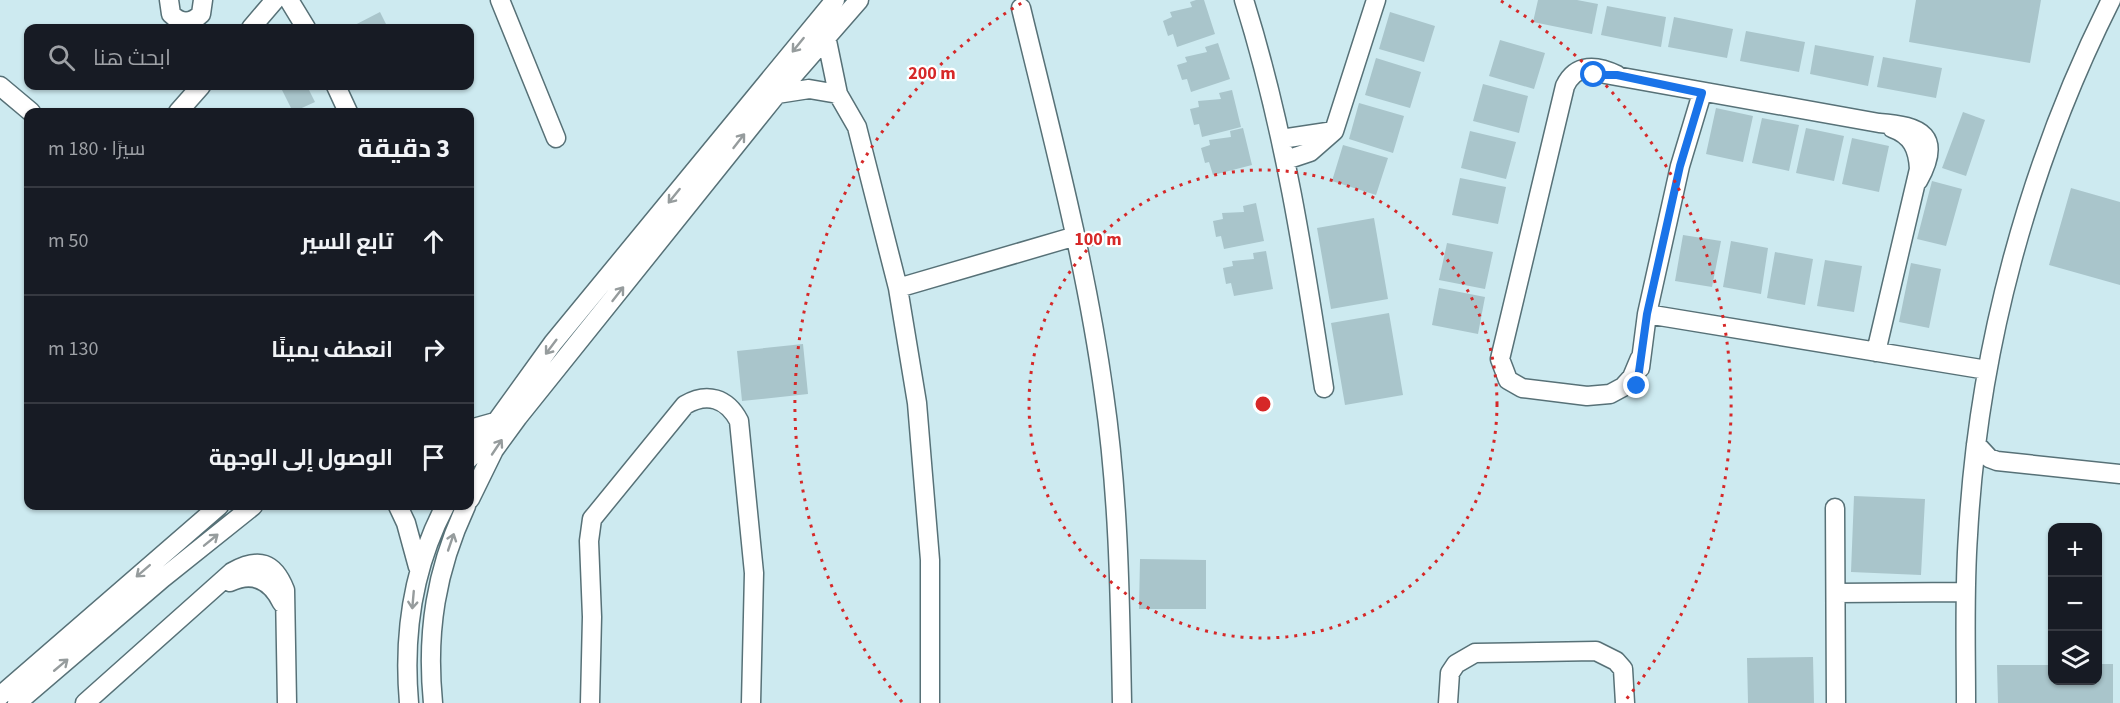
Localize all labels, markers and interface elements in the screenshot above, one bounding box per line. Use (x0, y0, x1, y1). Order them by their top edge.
search box (24, 24, 474, 90)
one-way arrow (791, 37, 805, 52)
icon: search (45, 41, 78, 74)
text: ابحث هنا (93, 42, 171, 74)
text: 200 m (908, 61, 956, 86)
route start (1580, 61, 1606, 87)
text: 3 دقيقة (358, 130, 450, 167)
one-way arrow (733, 134, 746, 150)
text: سيرًا · 180 m (48, 135, 145, 163)
one-way arrow (667, 188, 681, 203)
icon: ahead (417, 225, 450, 258)
text: تابع السير (301, 226, 393, 258)
text: 50 m (48, 227, 88, 255)
text: 100 m (1074, 227, 1122, 252)
one-way arrow (612, 287, 625, 303)
icon: right (417, 333, 450, 366)
text: انعطف يمينًا (271, 334, 393, 366)
text: 130 m (48, 335, 98, 363)
one-way arrow (544, 338, 557, 354)
route end (1623, 372, 1649, 398)
centre of rings (1253, 394, 1273, 414)
one-way arrow (491, 439, 503, 456)
icon: arrive (417, 441, 450, 474)
text: الوصول إلى الوجهة (209, 442, 393, 474)
map controls (2048, 523, 2102, 685)
button: + (2048, 523, 2102, 577)
one-way arrow (202, 533, 218, 546)
one-way arrow (447, 533, 458, 552)
one-way arrow (135, 565, 151, 578)
button: − (2048, 577, 2102, 631)
one-way arrow (407, 590, 418, 609)
button: layers (2048, 631, 2102, 685)
one-way arrow (53, 659, 69, 672)

